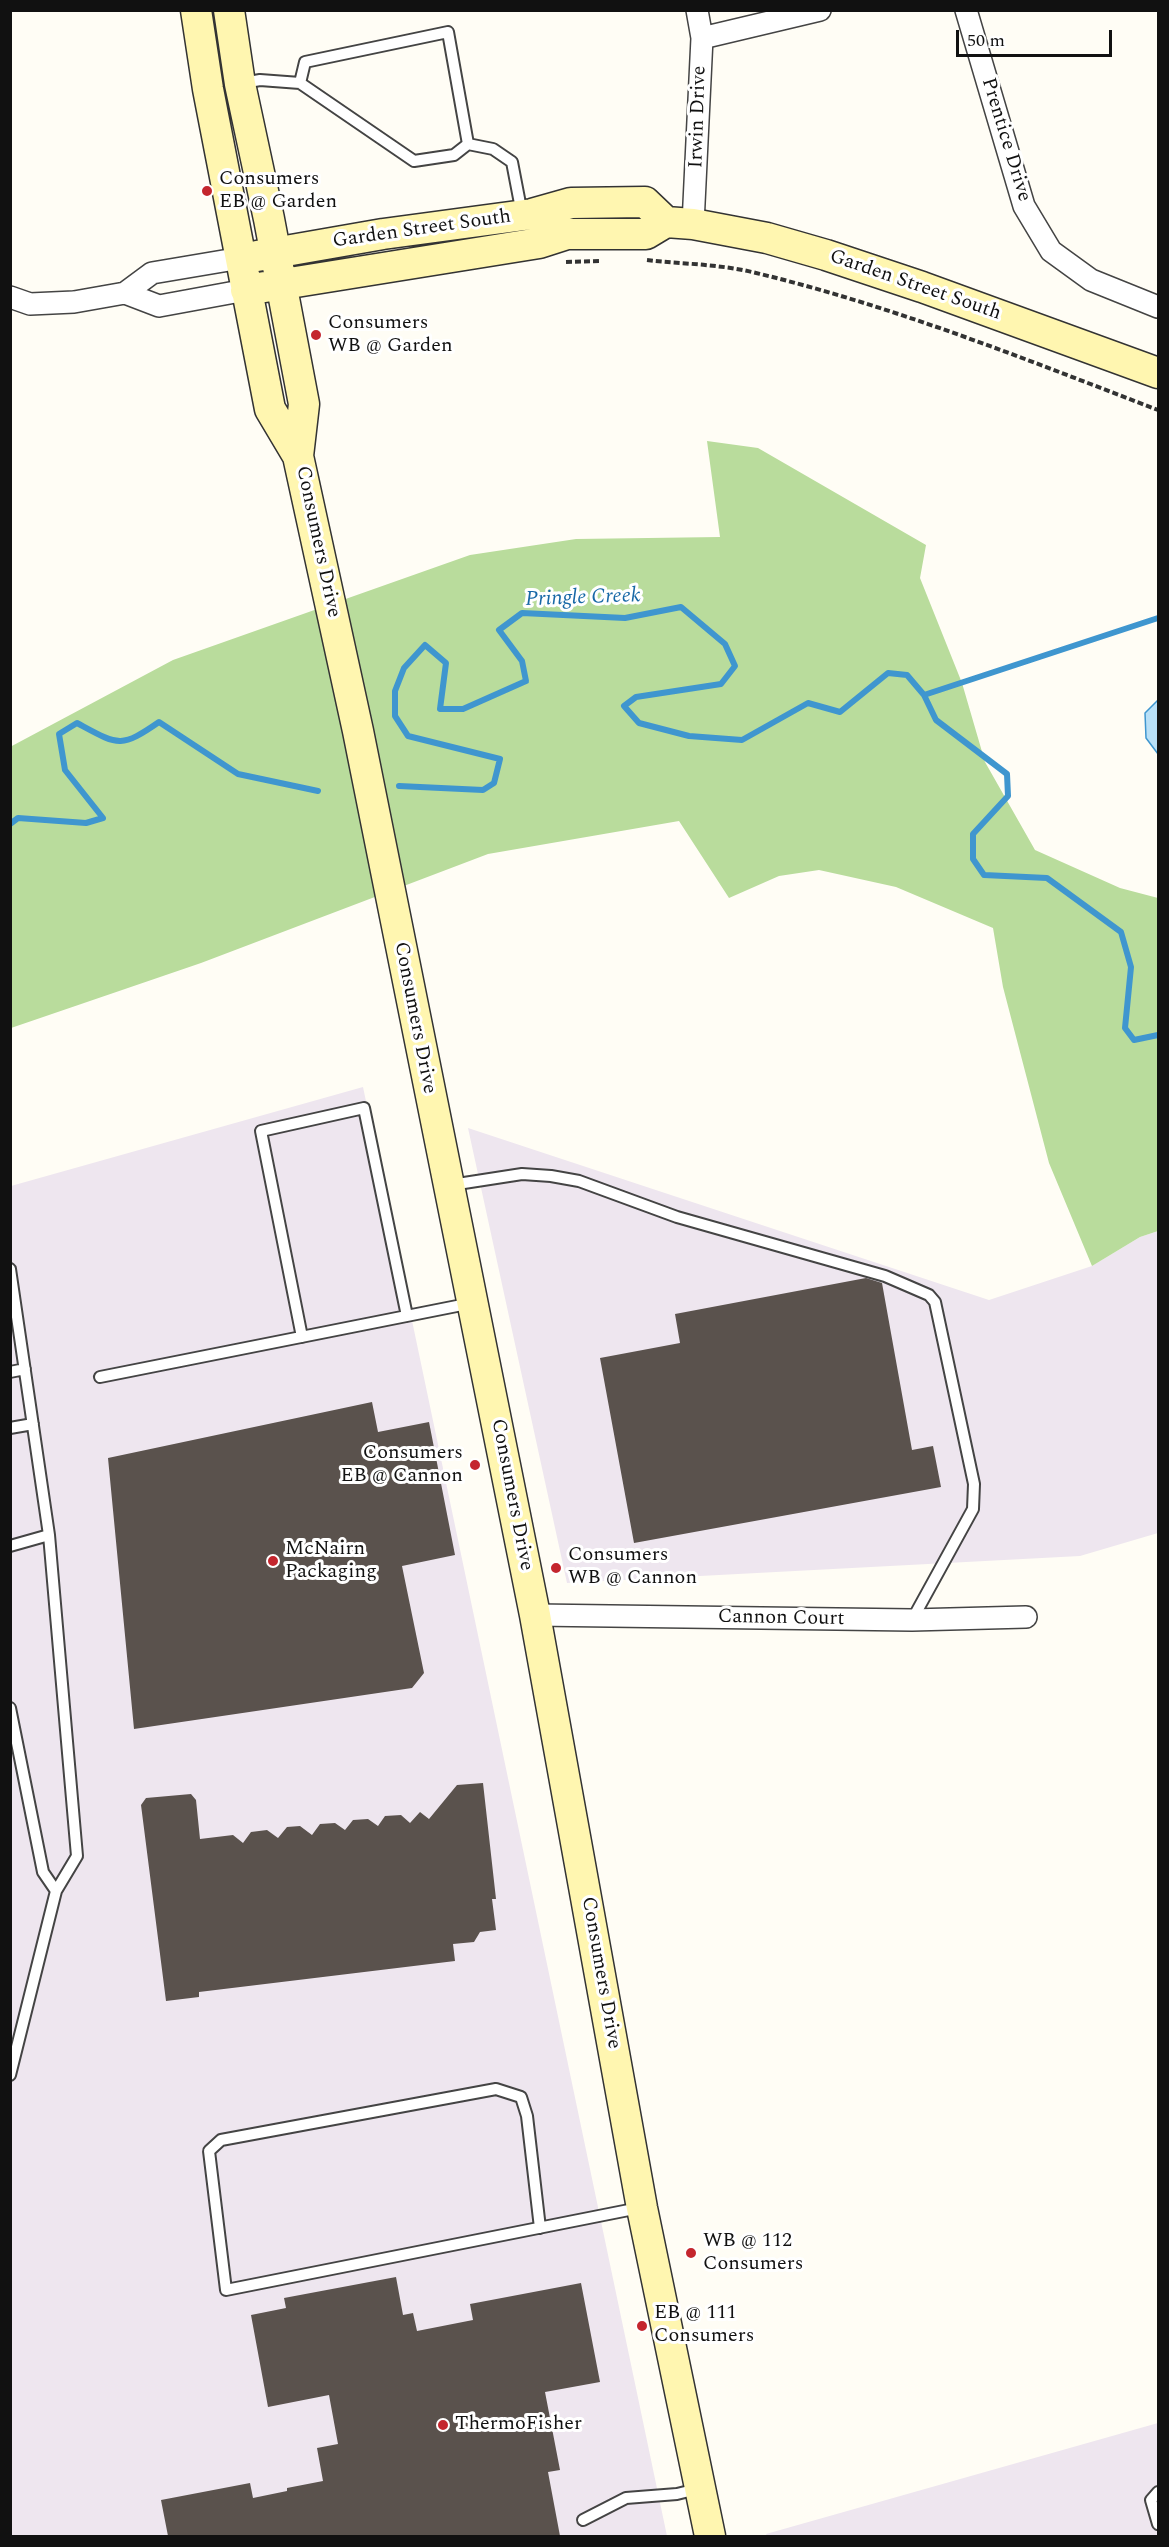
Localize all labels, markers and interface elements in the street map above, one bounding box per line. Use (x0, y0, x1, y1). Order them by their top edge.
scale bar (959, 18, 1115, 56)
text: 50 m (967, 27, 1005, 54)
street label: Irwin Drive (685, 65, 713, 169)
street label: Prentice Drive (975, 75, 1035, 205)
place label: Consumers EB @ Garden (219, 168, 337, 215)
marker: Consumers EB @ Garden (200, 184, 214, 198)
street label: Garden Street South (331, 206, 513, 254)
street label: Garden Street South (826, 245, 1004, 327)
place label: Consumers WB @ Garden (328, 312, 453, 359)
marker: Consumers WB @ Garden (309, 328, 323, 342)
street label: Consumers Drive (289, 464, 345, 620)
water label: Pringle Creek (525, 584, 641, 614)
street label: Consumers Drive (388, 940, 440, 1096)
street label: Consumers Drive (485, 1417, 537, 1573)
place label: Consumers EB @ Cannon (341, 1442, 463, 1489)
marker: Consumers EB @ Cannon (468, 1458, 482, 1472)
place label: McNairn Packaging (285, 1538, 377, 1585)
place label: Consumers WB @ Cannon (568, 1544, 697, 1591)
marker: McNairn Packaging (266, 1554, 280, 1568)
marker: Consumers WB @ Cannon (549, 1561, 563, 1575)
street label: Cannon Court (718, 1606, 844, 1632)
street label: Consumers Drive (575, 1895, 625, 2051)
place label: WB @ 112 Consumers (703, 2230, 803, 2277)
marker: WB @ 112 Consumers (684, 2246, 698, 2260)
place label: EB @ 111 Consumers (654, 2302, 754, 2349)
marker: EB @ 111 Consumers (635, 2319, 649, 2333)
place label: ThermoFisher (455, 2413, 582, 2437)
marker: ThermoFisher (436, 2418, 450, 2432)

